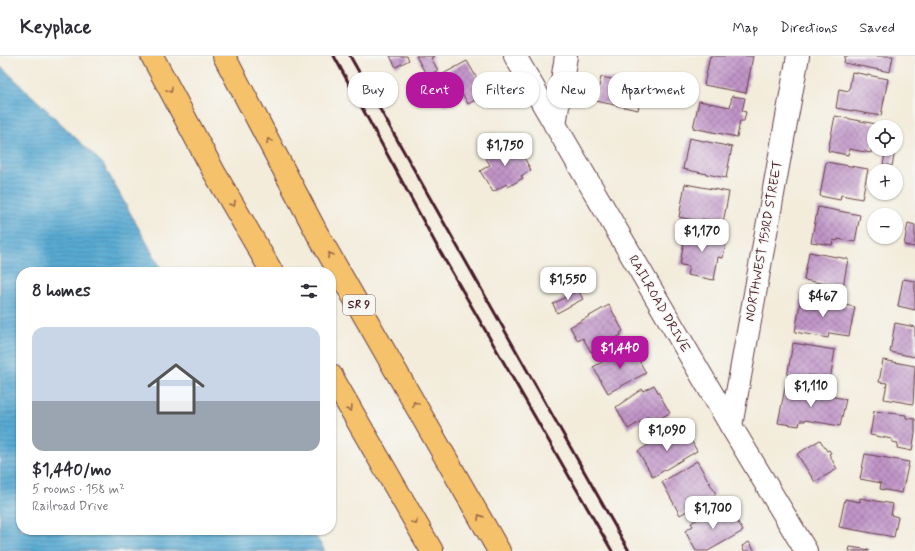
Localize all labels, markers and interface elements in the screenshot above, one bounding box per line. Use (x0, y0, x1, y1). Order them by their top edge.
text: Keyplace (20, 15, 91, 40)
text: Map (732, 19, 758, 37)
text: Directions (780, 19, 838, 37)
text: Saved (860, 19, 895, 37)
chip: Buy (348, 72, 398, 108)
chip: Rent (406, 72, 464, 108)
chip: Filters (472, 72, 539, 108)
chip: New (547, 72, 600, 108)
chip: Apartment (608, 72, 699, 108)
one-way arrow (165, 86, 173, 93)
map controls (867, 120, 903, 244)
button: locate (867, 120, 903, 156)
pin: $1,750 (472, 133, 538, 167)
one-way arrow (266, 137, 273, 145)
text: $1,750 (486, 137, 524, 154)
street label: NORTHWEST 153RD STREET (741, 159, 787, 323)
button: + (867, 164, 903, 200)
one-way arrow (228, 200, 235, 207)
button: − (867, 208, 903, 244)
pin: $1,170 (669, 219, 735, 253)
text: $1,170 (684, 223, 720, 240)
one-way arrow (327, 252, 334, 259)
street label: RAILROAD DRIVE (624, 252, 694, 356)
pin: $1,550 (535, 267, 601, 301)
text: $1,550 (549, 271, 587, 288)
text: 8 homes (32, 280, 91, 302)
icon: filters (298, 280, 320, 302)
pin: $467 (799, 284, 847, 318)
text: $467 (808, 288, 838, 305)
road number: SR 9 (343, 295, 375, 315)
pin: $1,440 (587, 336, 653, 370)
text: $1,440 (600, 340, 640, 357)
icon: home (140, 353, 212, 425)
pin: $1,110 (778, 374, 844, 408)
text: $1,110 (794, 378, 828, 395)
one-way arrow (413, 401, 420, 408)
one-way arrow (346, 405, 353, 412)
pin: $1,090 (634, 418, 700, 452)
text: $1,090 (648, 422, 686, 439)
text: $1,440/mo (32, 459, 111, 481)
text: 5 rooms · 158 m² (32, 481, 125, 498)
pin: $1,700 (680, 496, 746, 530)
text: Railroad Drive (32, 498, 108, 515)
text: $1,700 (694, 500, 732, 517)
one-way arrow (478, 514, 485, 521)
one-way arrow (411, 518, 418, 525)

